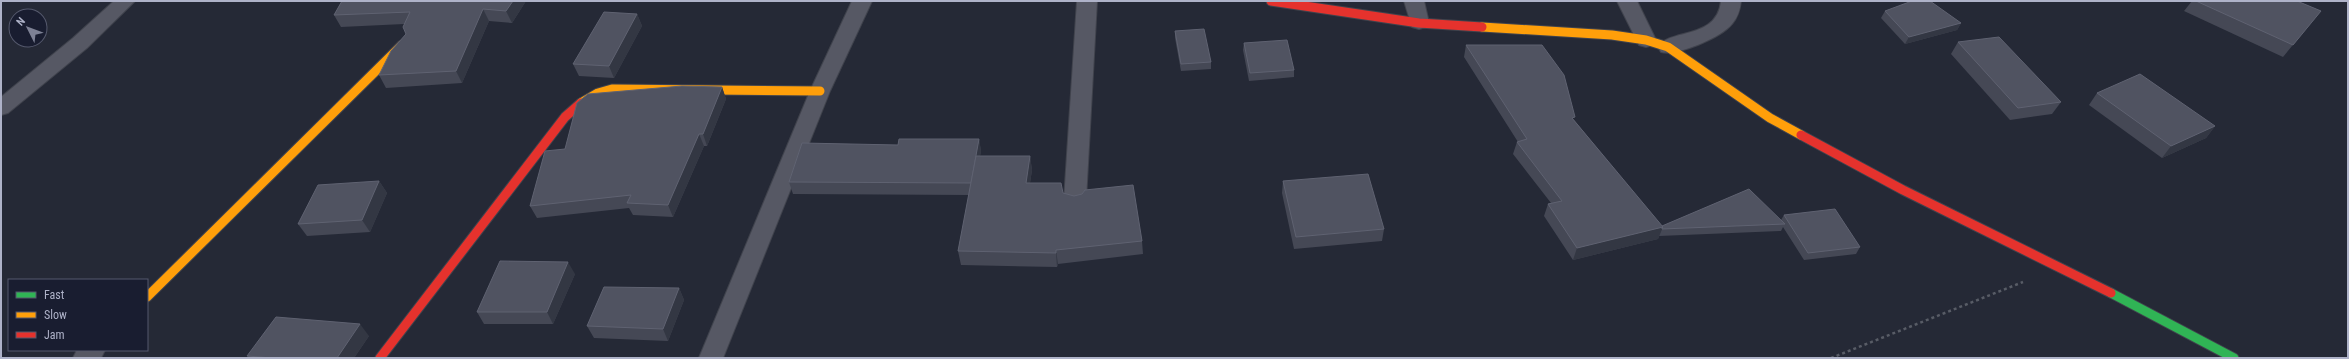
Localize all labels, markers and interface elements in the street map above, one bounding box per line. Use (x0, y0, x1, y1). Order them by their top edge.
north arrow (8, 8, 48, 48)
text: N (14, 15, 28, 29)
legend (8, 279, 148, 351)
text: Fast (44, 288, 65, 302)
text: Slow (44, 308, 67, 322)
text: Jam (44, 328, 65, 342)

